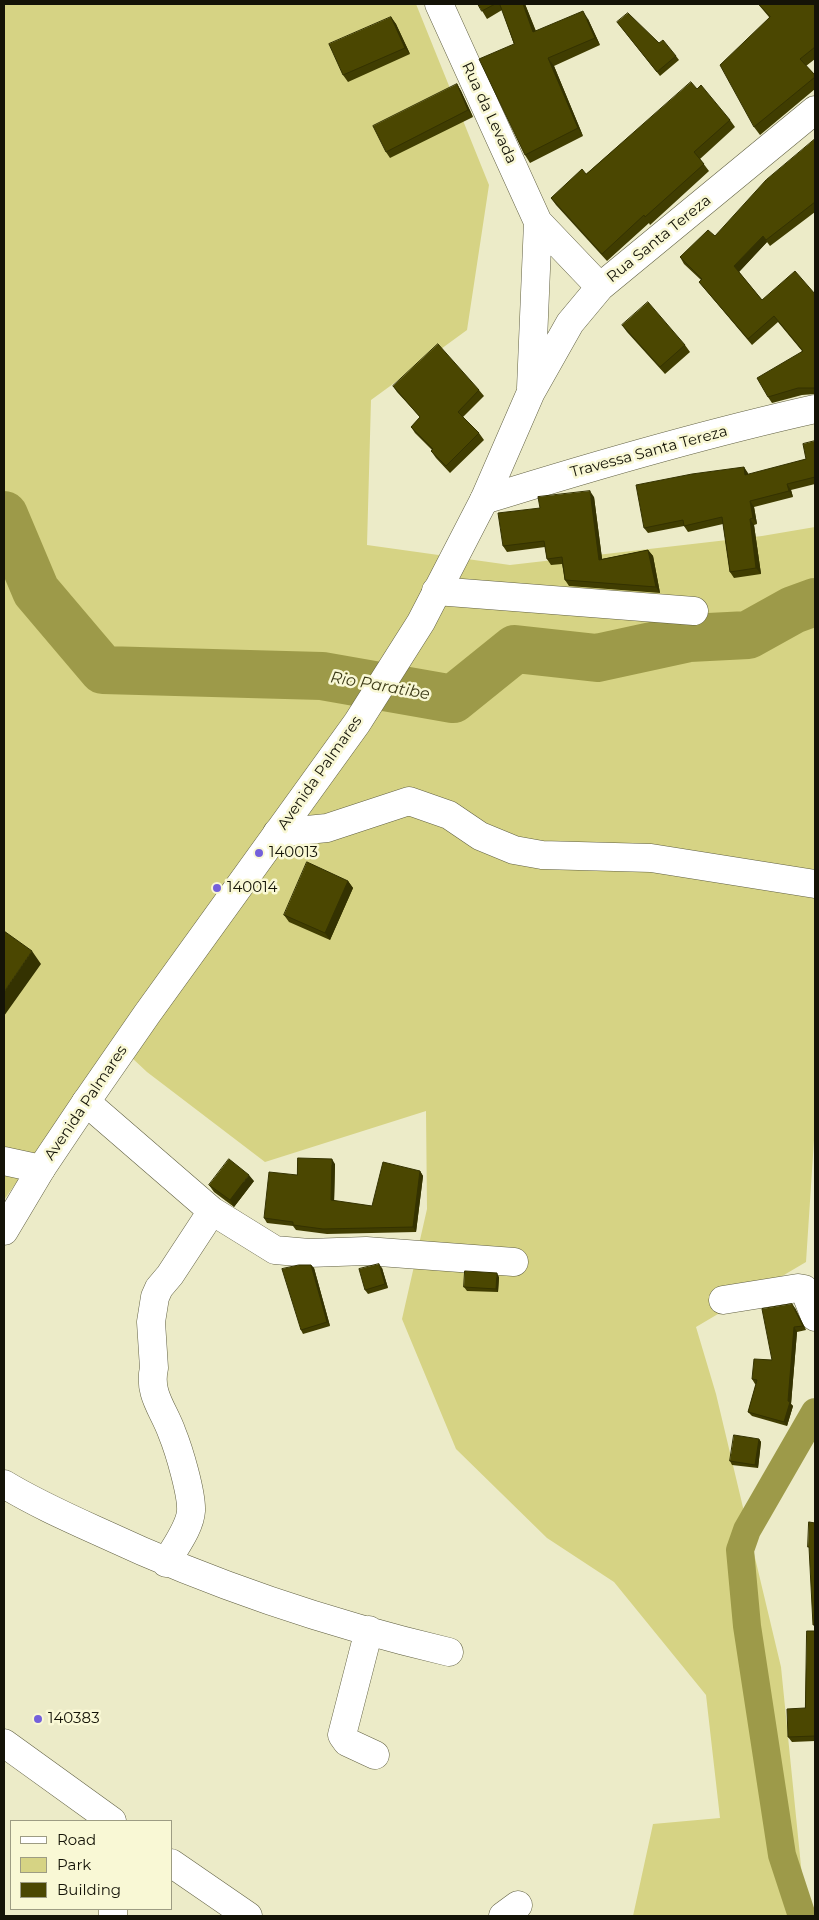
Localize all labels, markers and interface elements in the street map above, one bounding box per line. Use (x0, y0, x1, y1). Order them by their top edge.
street label: Rua da Levada (458, 59, 520, 167)
street label: Rua Santa Tereza (603, 192, 715, 286)
street label: Travessa Santa Tereza (569, 422, 729, 482)
water label: Rio Paratibe (329, 668, 431, 704)
street label: Avenida Palmares (274, 713, 366, 833)
place label: 140013 (269, 844, 318, 862)
marker: 140013 (253, 847, 265, 859)
place label: 140014 (227, 879, 278, 897)
marker: 140014 (211, 882, 223, 894)
street label: Avenida Palmares (41, 1042, 131, 1164)
place label: 140383 (48, 1710, 100, 1728)
marker: 140383 (32, 1713, 44, 1725)
legend (10, 1820, 172, 1910)
text: Road (57, 1830, 96, 1849)
text: Park (57, 1855, 91, 1874)
text: Building (57, 1880, 121, 1899)

